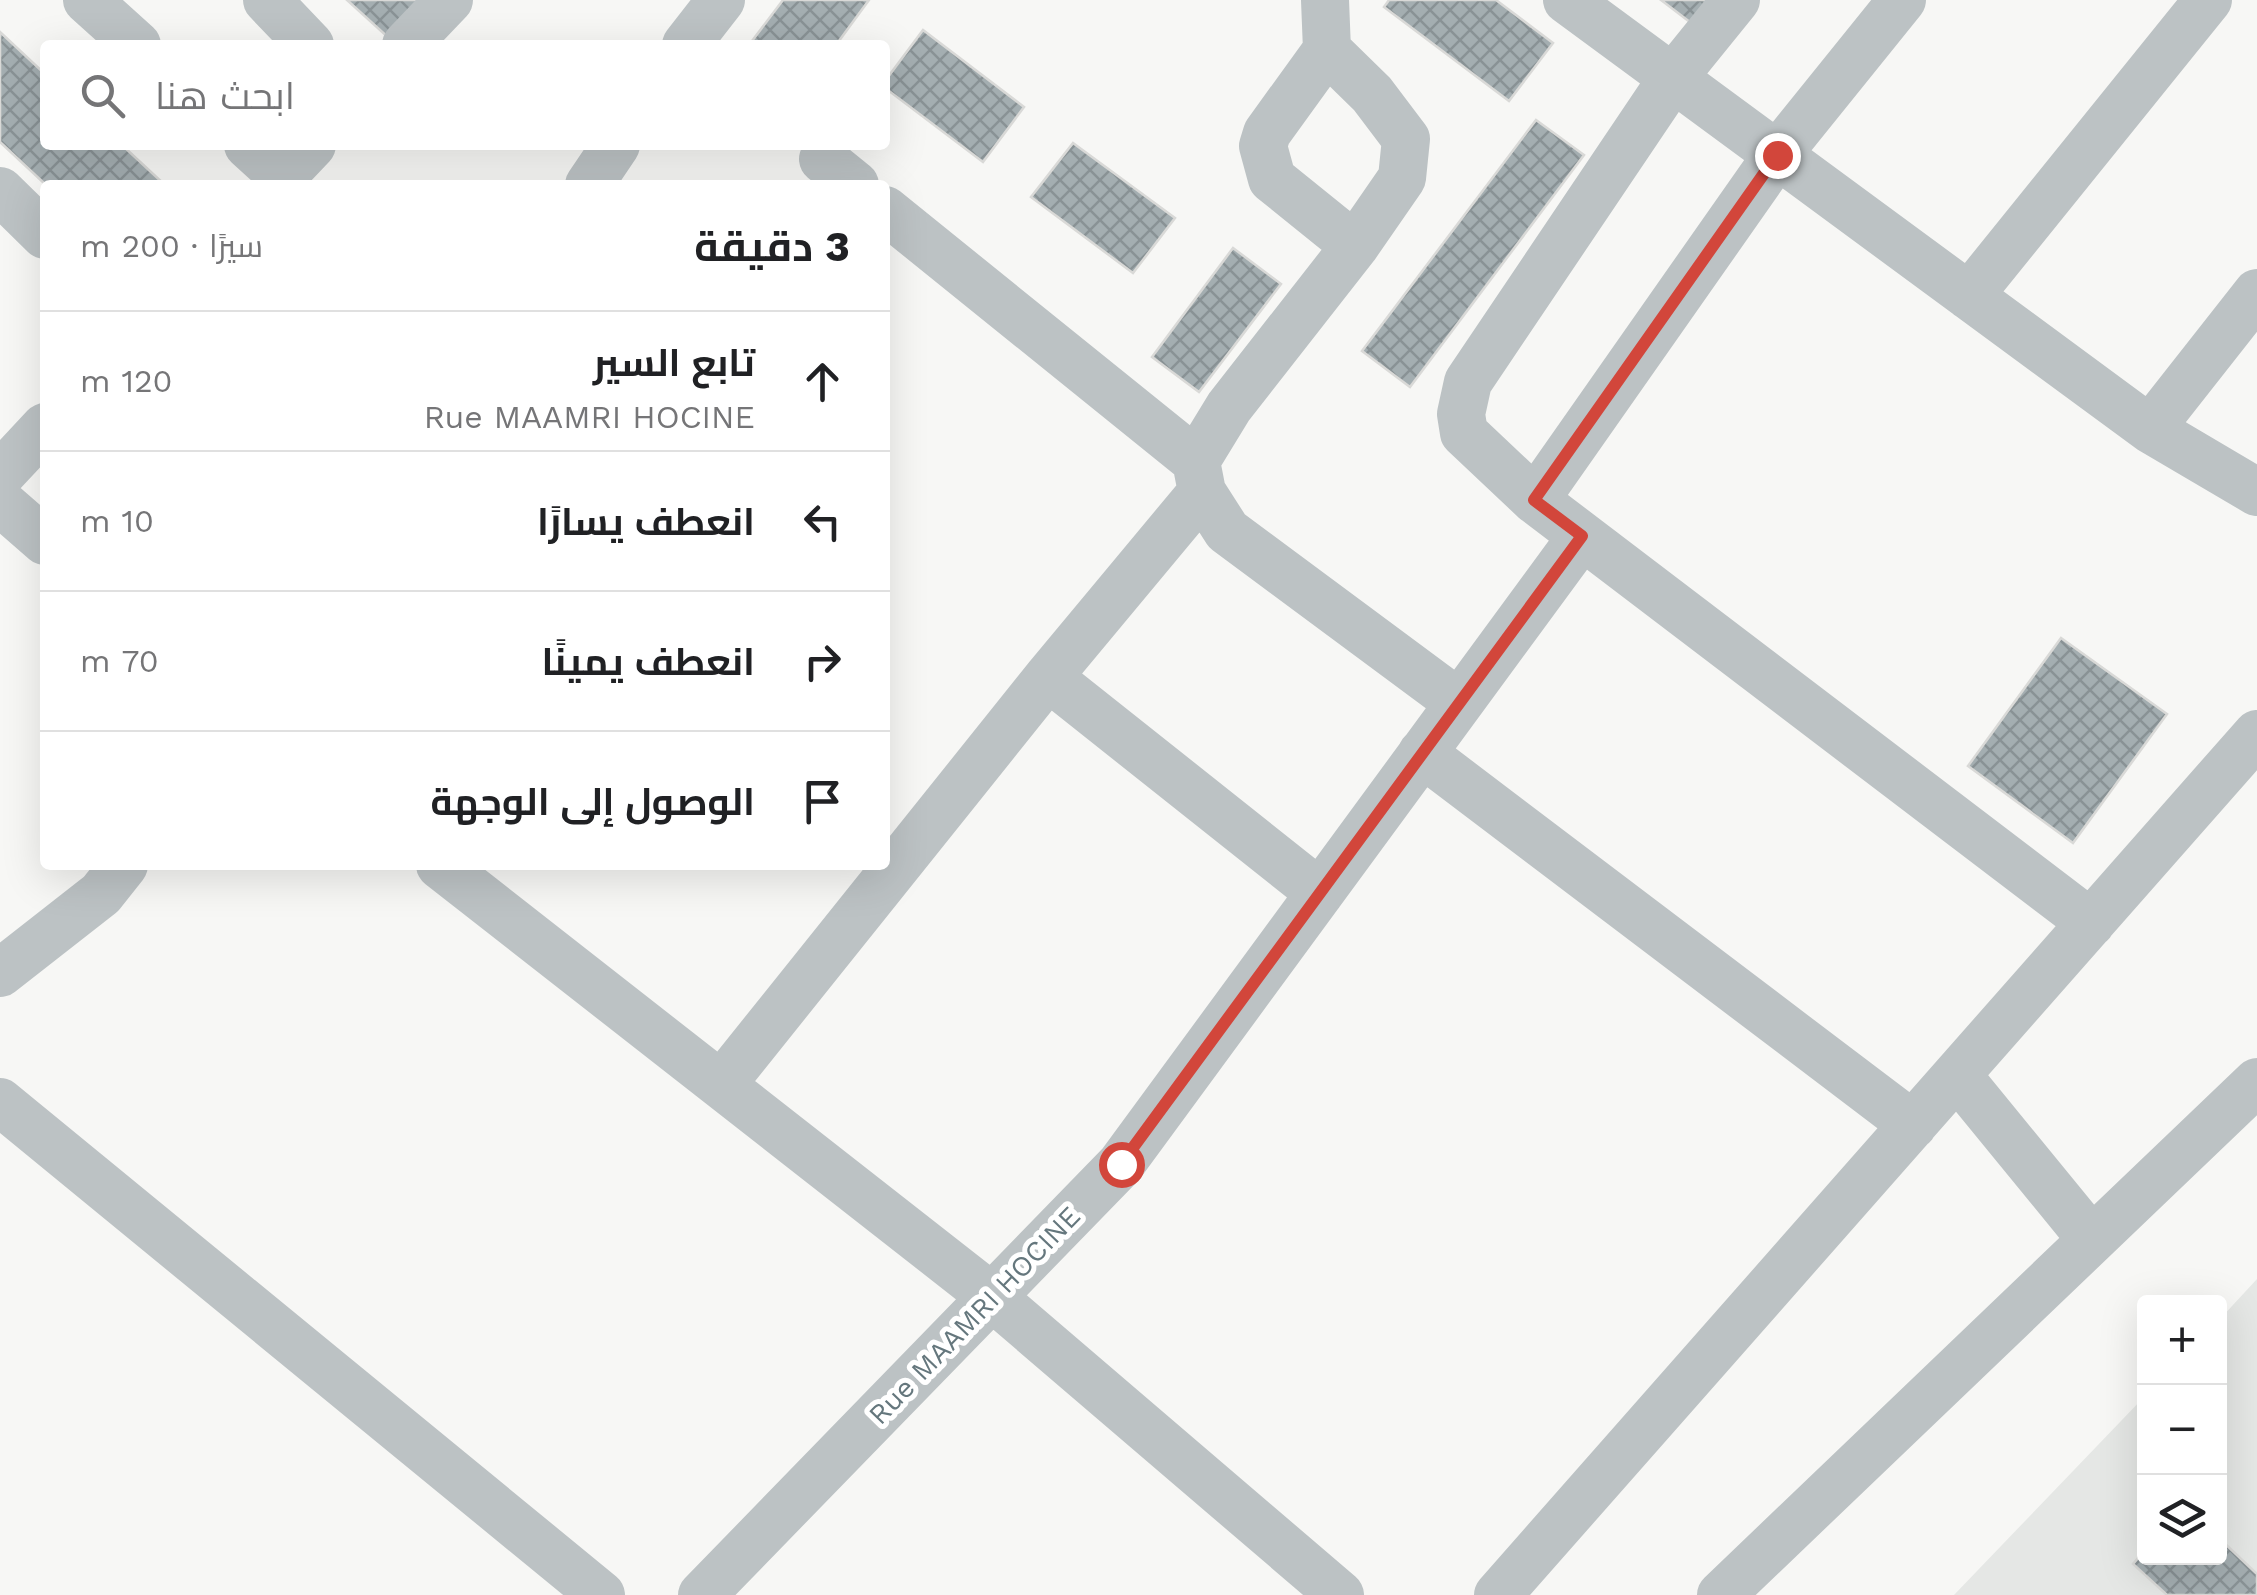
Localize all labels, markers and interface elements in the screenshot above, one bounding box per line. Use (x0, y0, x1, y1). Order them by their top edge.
search box (40, 40, 890, 150)
icon: search (75, 68, 130, 123)
text: ابحث هنا (155, 74, 295, 118)
route end (1755, 133, 1801, 179)
text: 3 دقيقة (694, 222, 850, 271)
text: سيرًا · 200 m (80, 227, 263, 265)
text: تابع السير (593, 341, 755, 385)
icon: ahead (795, 354, 850, 409)
text: 120 m (80, 362, 172, 400)
text: Rue MAAMRI HOCINE (424, 398, 755, 436)
icon: left (795, 494, 850, 549)
text: انعطف يسارًا (537, 500, 755, 544)
text: 10 m (80, 502, 154, 540)
icon: right (795, 634, 850, 689)
text: انعطف يمينًا (542, 640, 755, 684)
text: 70 m (80, 642, 159, 680)
icon: arrive (795, 774, 850, 829)
text: الوصول إلى الوجهة (431, 780, 755, 824)
route start (1099, 1142, 1145, 1188)
street label: Rue MAAMRI HOCINE (862, 1200, 1087, 1431)
map controls (2137, 1295, 2227, 1565)
button: + (2137, 1295, 2227, 1385)
button: − (2137, 1385, 2227, 1475)
button: layers (2137, 1475, 2227, 1565)

